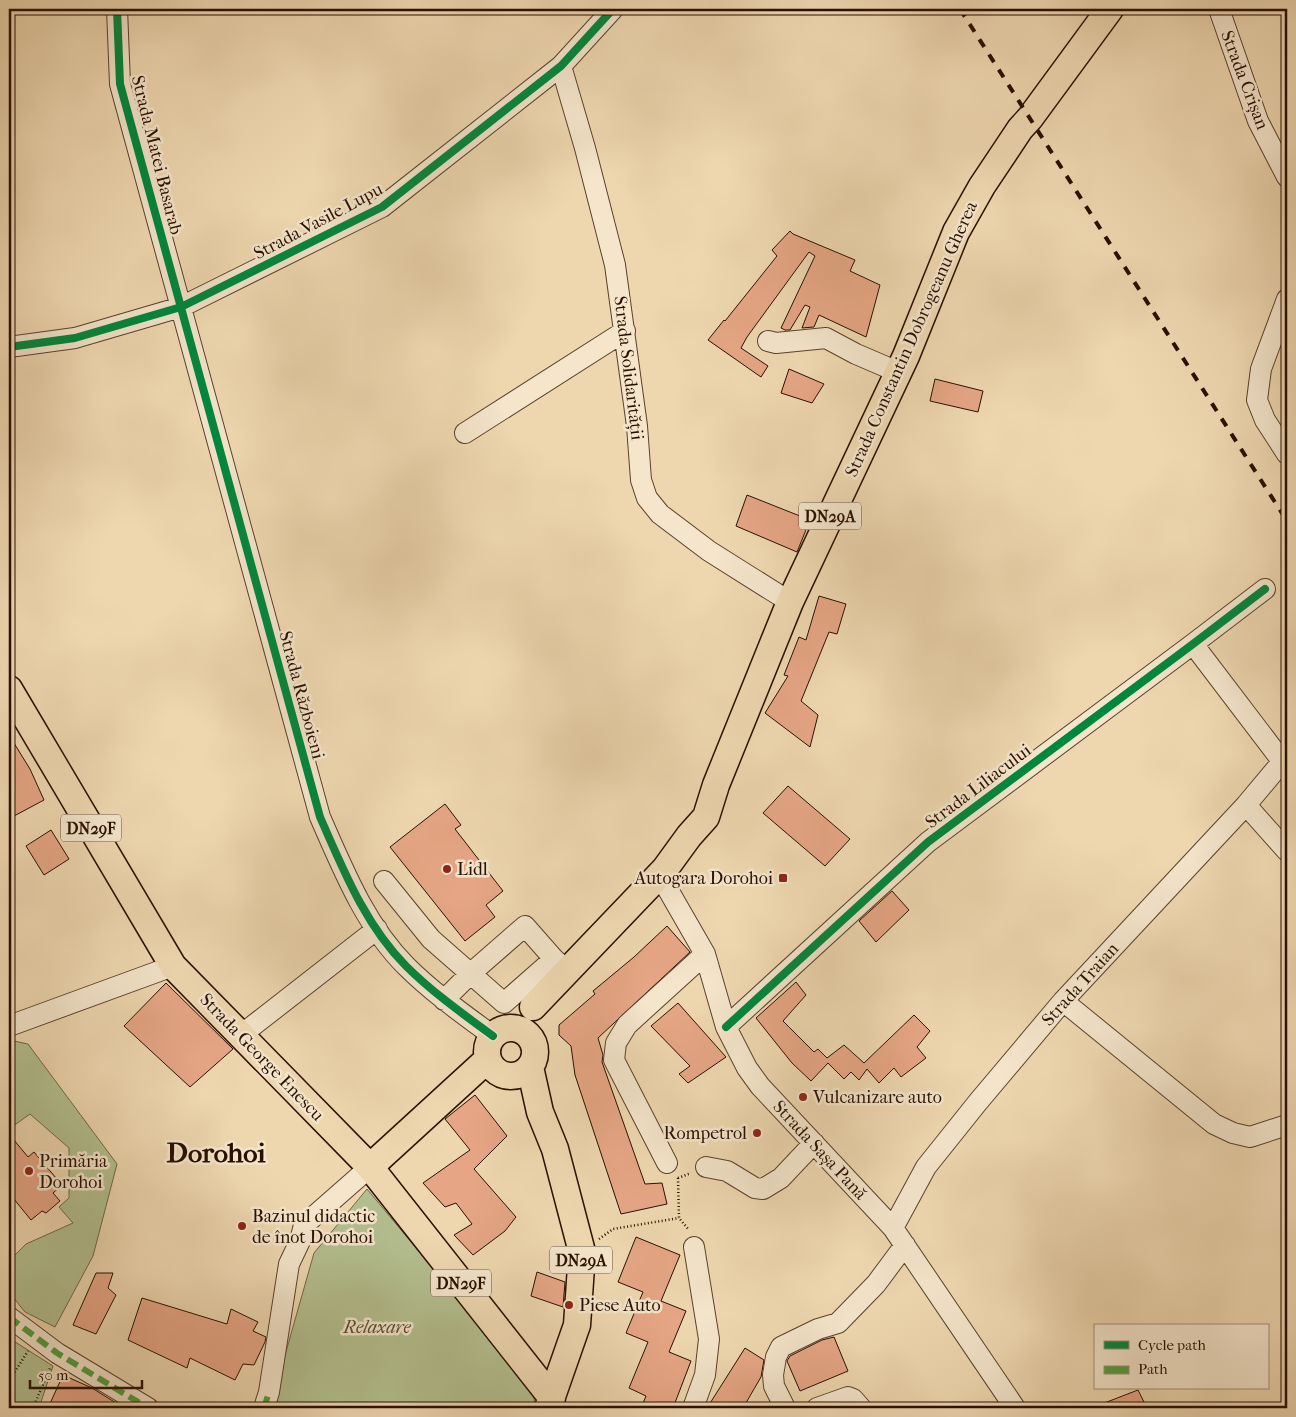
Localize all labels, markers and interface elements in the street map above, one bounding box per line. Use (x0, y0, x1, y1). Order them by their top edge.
street label: Strada Crișan (1216, 28, 1273, 133)
street label: Strada Matei Basarab (127, 73, 186, 237)
street label: Strada Vasile Lupu (250, 179, 386, 264)
street label: Strada Constantin Dobrogeanu Gherea (841, 198, 982, 480)
street label: Strada Solidarității (609, 295, 648, 442)
road number: DN29A (799, 502, 861, 530)
street label: Strada Războieni (274, 629, 329, 762)
street label: Strada Liliacului (921, 739, 1036, 833)
road number: DN29F (61, 814, 121, 841)
place label: Lidl (457, 859, 488, 880)
marker: Lidl (441, 863, 453, 875)
place label: Autogara Dorohoi (633, 868, 774, 889)
marker: Autogara Dorohoi (777, 872, 789, 884)
street label: Strada Traian (1038, 938, 1124, 1030)
street label: Strada George Enescu (195, 989, 328, 1126)
place label: Vulcanizare auto (812, 1087, 942, 1108)
marker: Vulcanizare auto (797, 1091, 809, 1103)
street label: Strada Sașa Pană (768, 1096, 871, 1205)
place label: Rompetrol (664, 1123, 747, 1144)
marker: Rompetrol (751, 1127, 763, 1139)
district label: Dorohoi (167, 1136, 266, 1169)
place label: Primăria Dorohoi (39, 1151, 108, 1193)
marker: Primăria Dorohoi (23, 1165, 35, 1177)
place label: Bazinul didactic de înot Dorohoi (252, 1206, 375, 1248)
marker: Bazinul didactic de înot Dorohoi (236, 1220, 248, 1232)
road number: DN29A (550, 1246, 612, 1274)
road number: DN29F (431, 1270, 491, 1296)
place label: Piese Auto (579, 1295, 661, 1316)
marker: Piese Auto (563, 1299, 575, 1311)
park label: Relaxare (342, 1317, 412, 1338)
legend (1094, 1324, 1268, 1390)
text: Cycle path (1138, 1336, 1206, 1354)
scale bar (30, 1357, 142, 1389)
text: Path (1138, 1360, 1168, 1378)
text: 50 m (38, 1366, 69, 1384)

